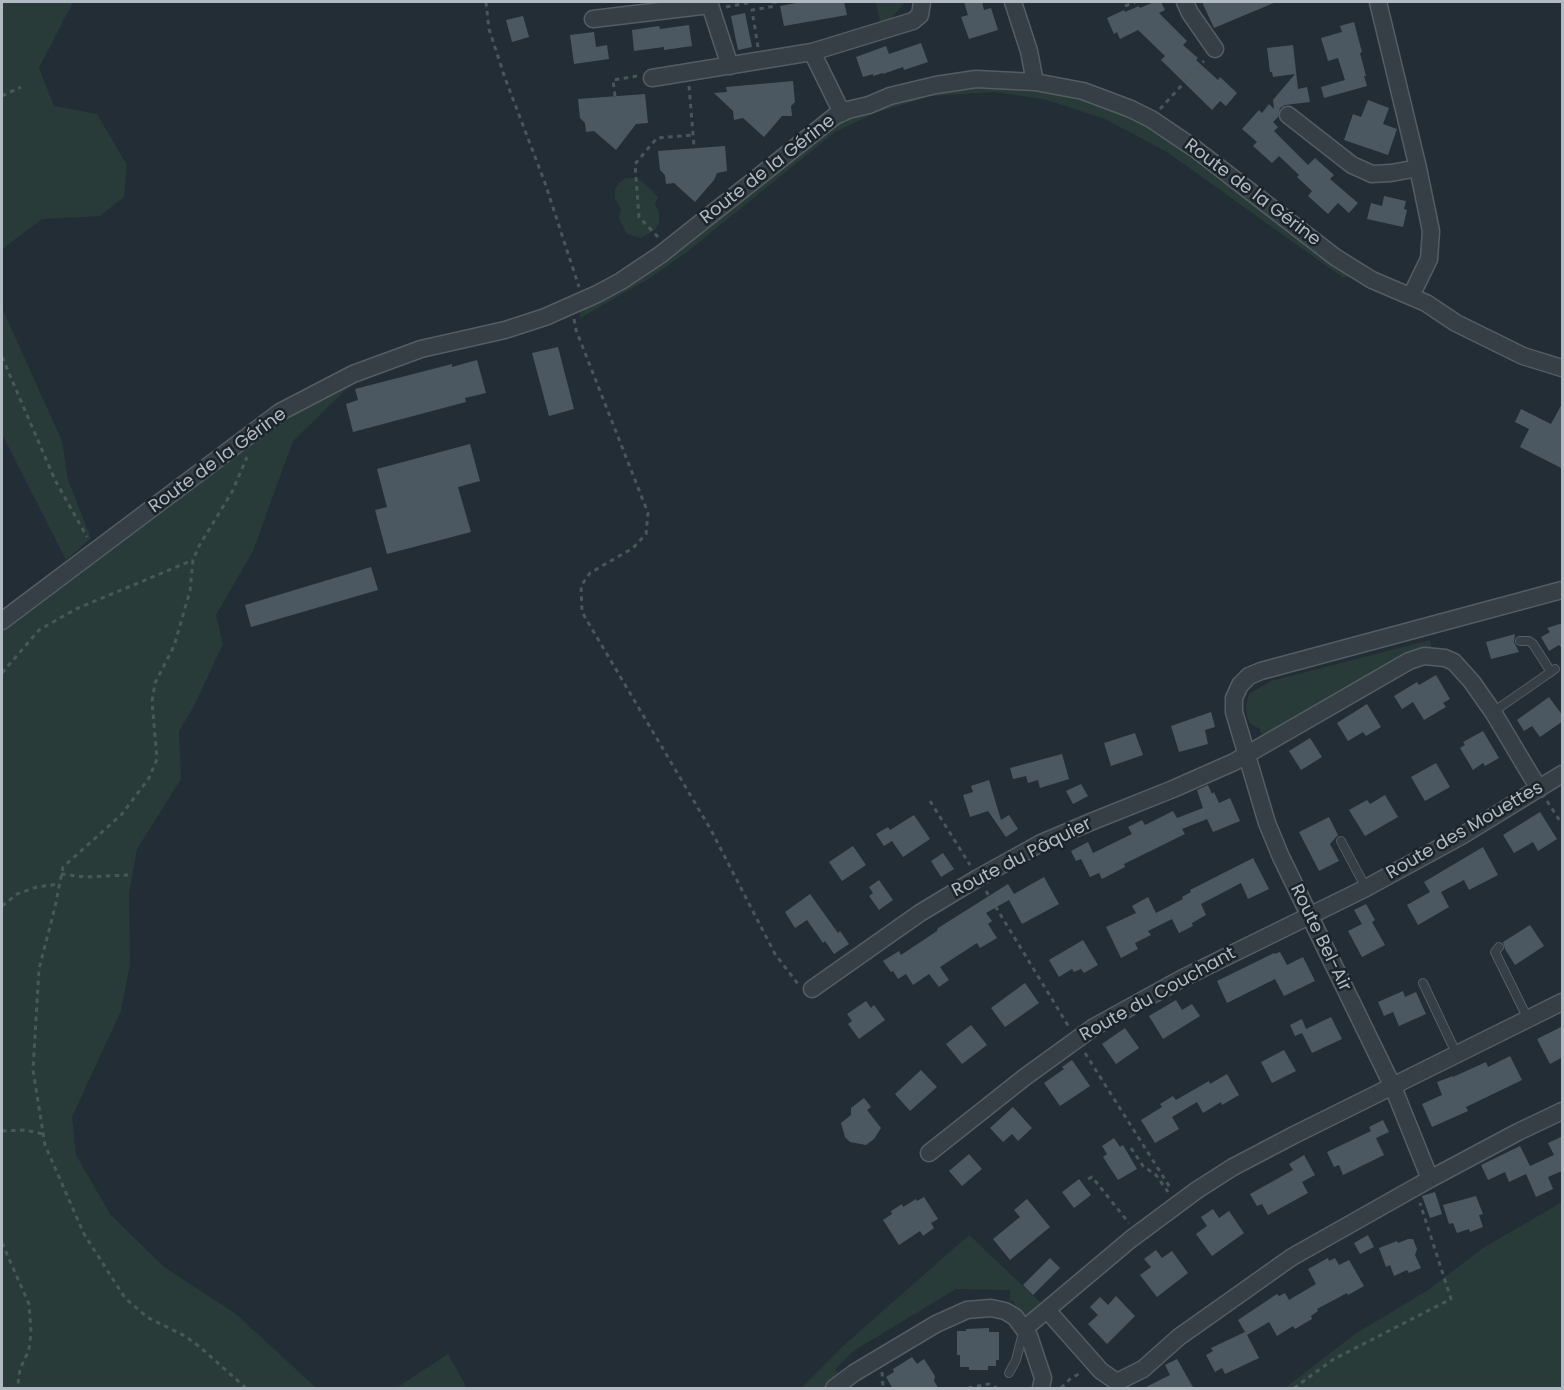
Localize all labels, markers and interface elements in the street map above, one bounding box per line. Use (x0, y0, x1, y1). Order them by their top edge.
street label: Route de la Gérine (696, 111, 840, 229)
street label: Route de la Gérine (1180, 135, 1324, 251)
street label: Route de la Gérine (145, 404, 291, 518)
street label: Route des Mouettes (1383, 777, 1547, 885)
street label: Route du Pâquier (949, 814, 1095, 902)
street label: Route Bel-Air (1285, 881, 1355, 995)
street label: Route du Couchant (1076, 943, 1240, 1047)

